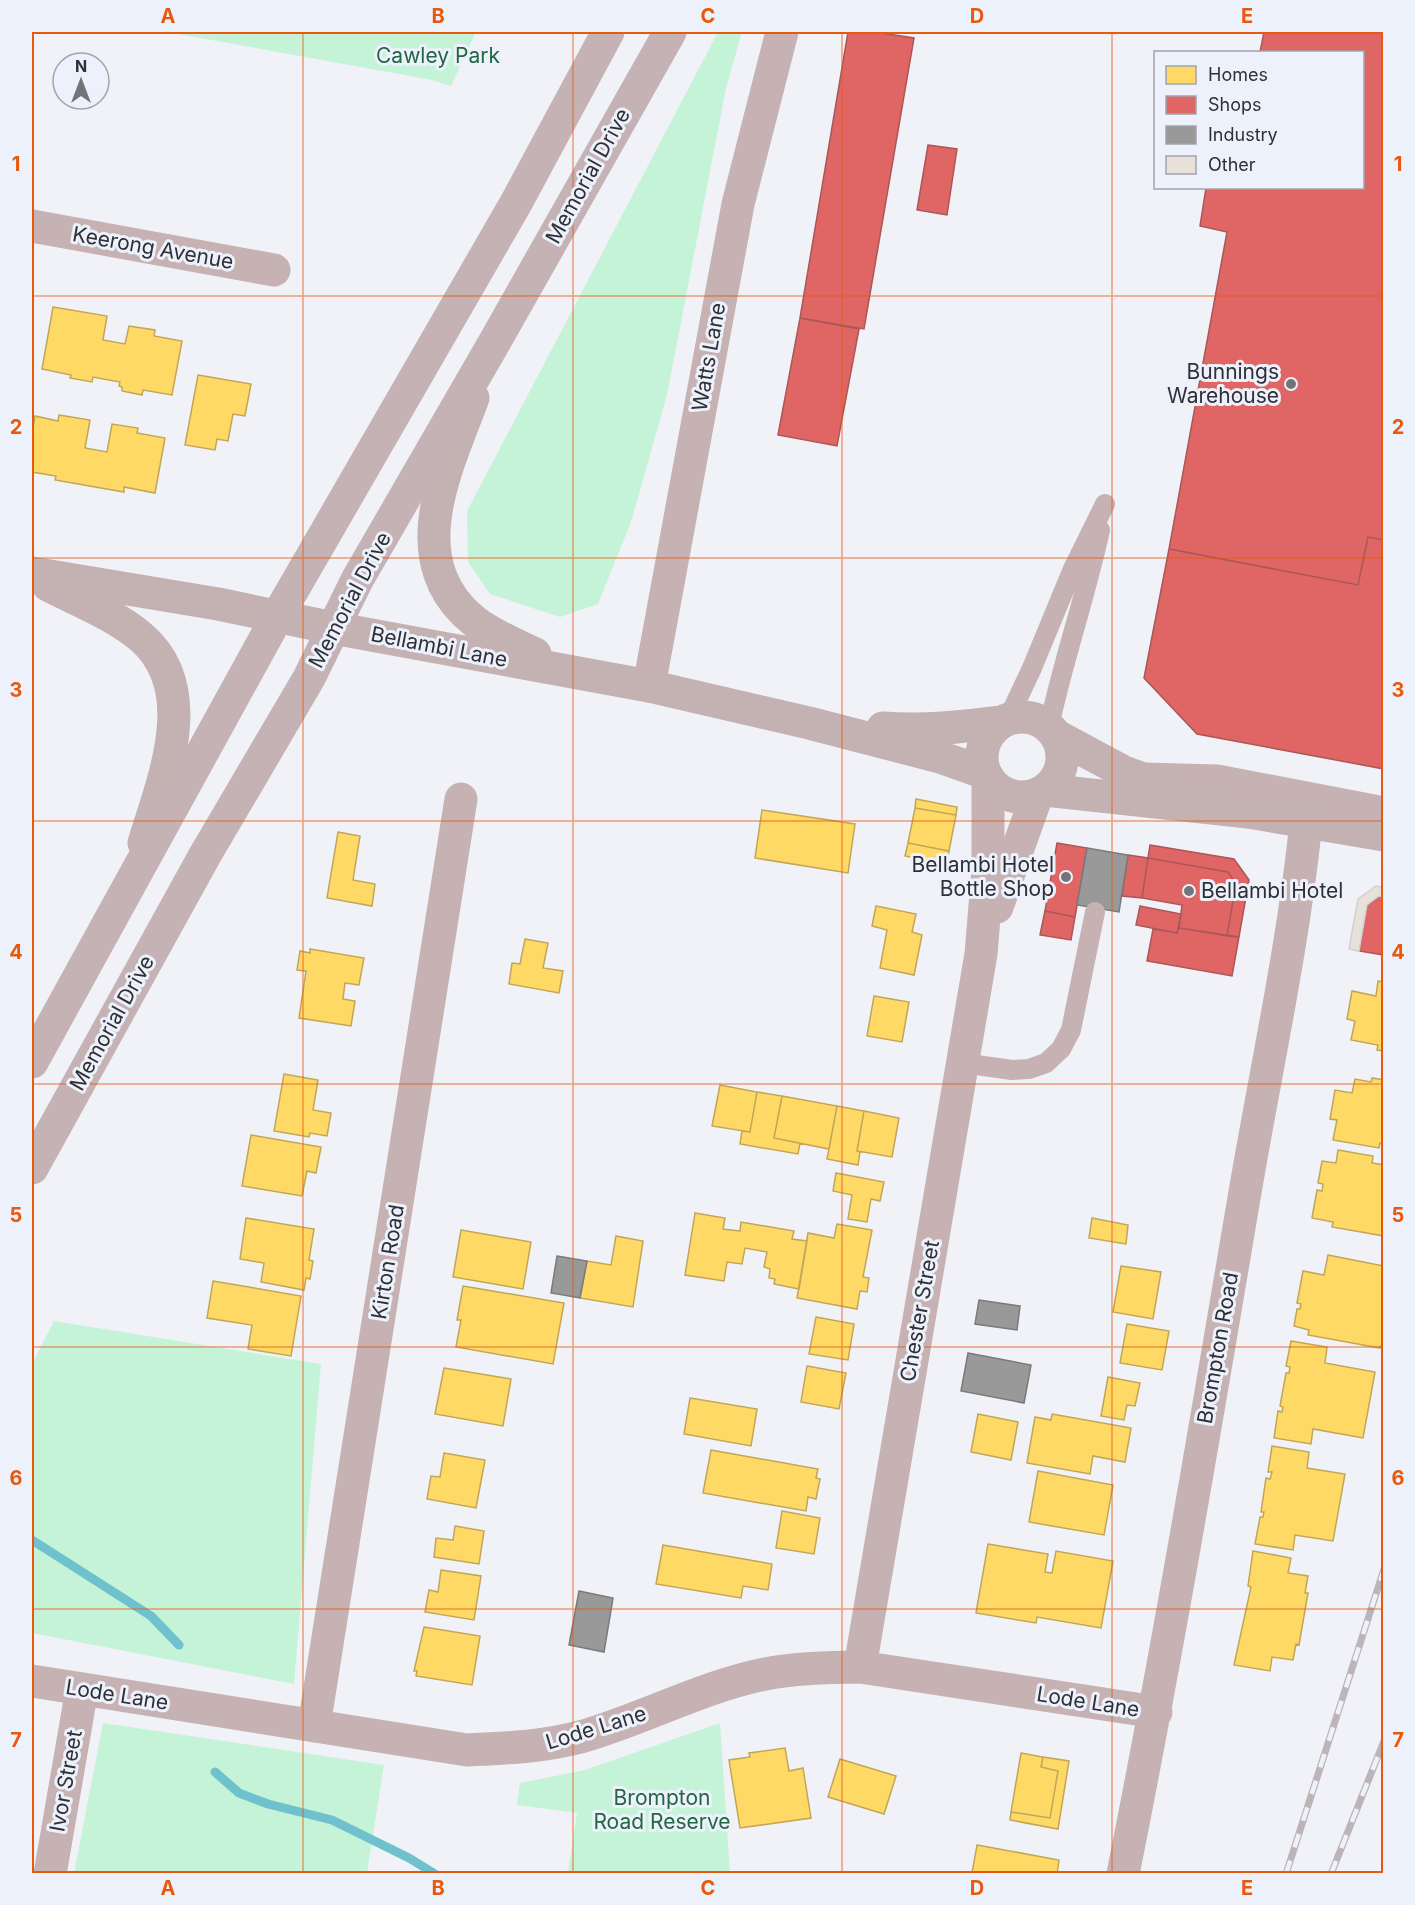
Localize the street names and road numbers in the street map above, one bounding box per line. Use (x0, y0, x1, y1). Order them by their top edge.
street label: Memorial Drive (540, 104, 635, 248)
street label: Keerong Avenue (71, 221, 235, 274)
street label: Watts Lane (687, 301, 730, 413)
street label: Memorial Drive (303, 527, 396, 672)
street label: Bellambi Lane (369, 621, 509, 672)
street label: Memorial Drive (64, 951, 159, 1095)
street label: Kirton Road (366, 1203, 409, 1321)
street label: Chester Street (895, 1238, 944, 1384)
street label: Brompton Road (1192, 1270, 1243, 1426)
street label: Lode Lane (64, 1674, 170, 1715)
street label: Lode Lane (1035, 1681, 1141, 1722)
street label: Lode Lane (543, 1700, 649, 1755)
street label: Ivor Street (44, 1728, 87, 1834)

